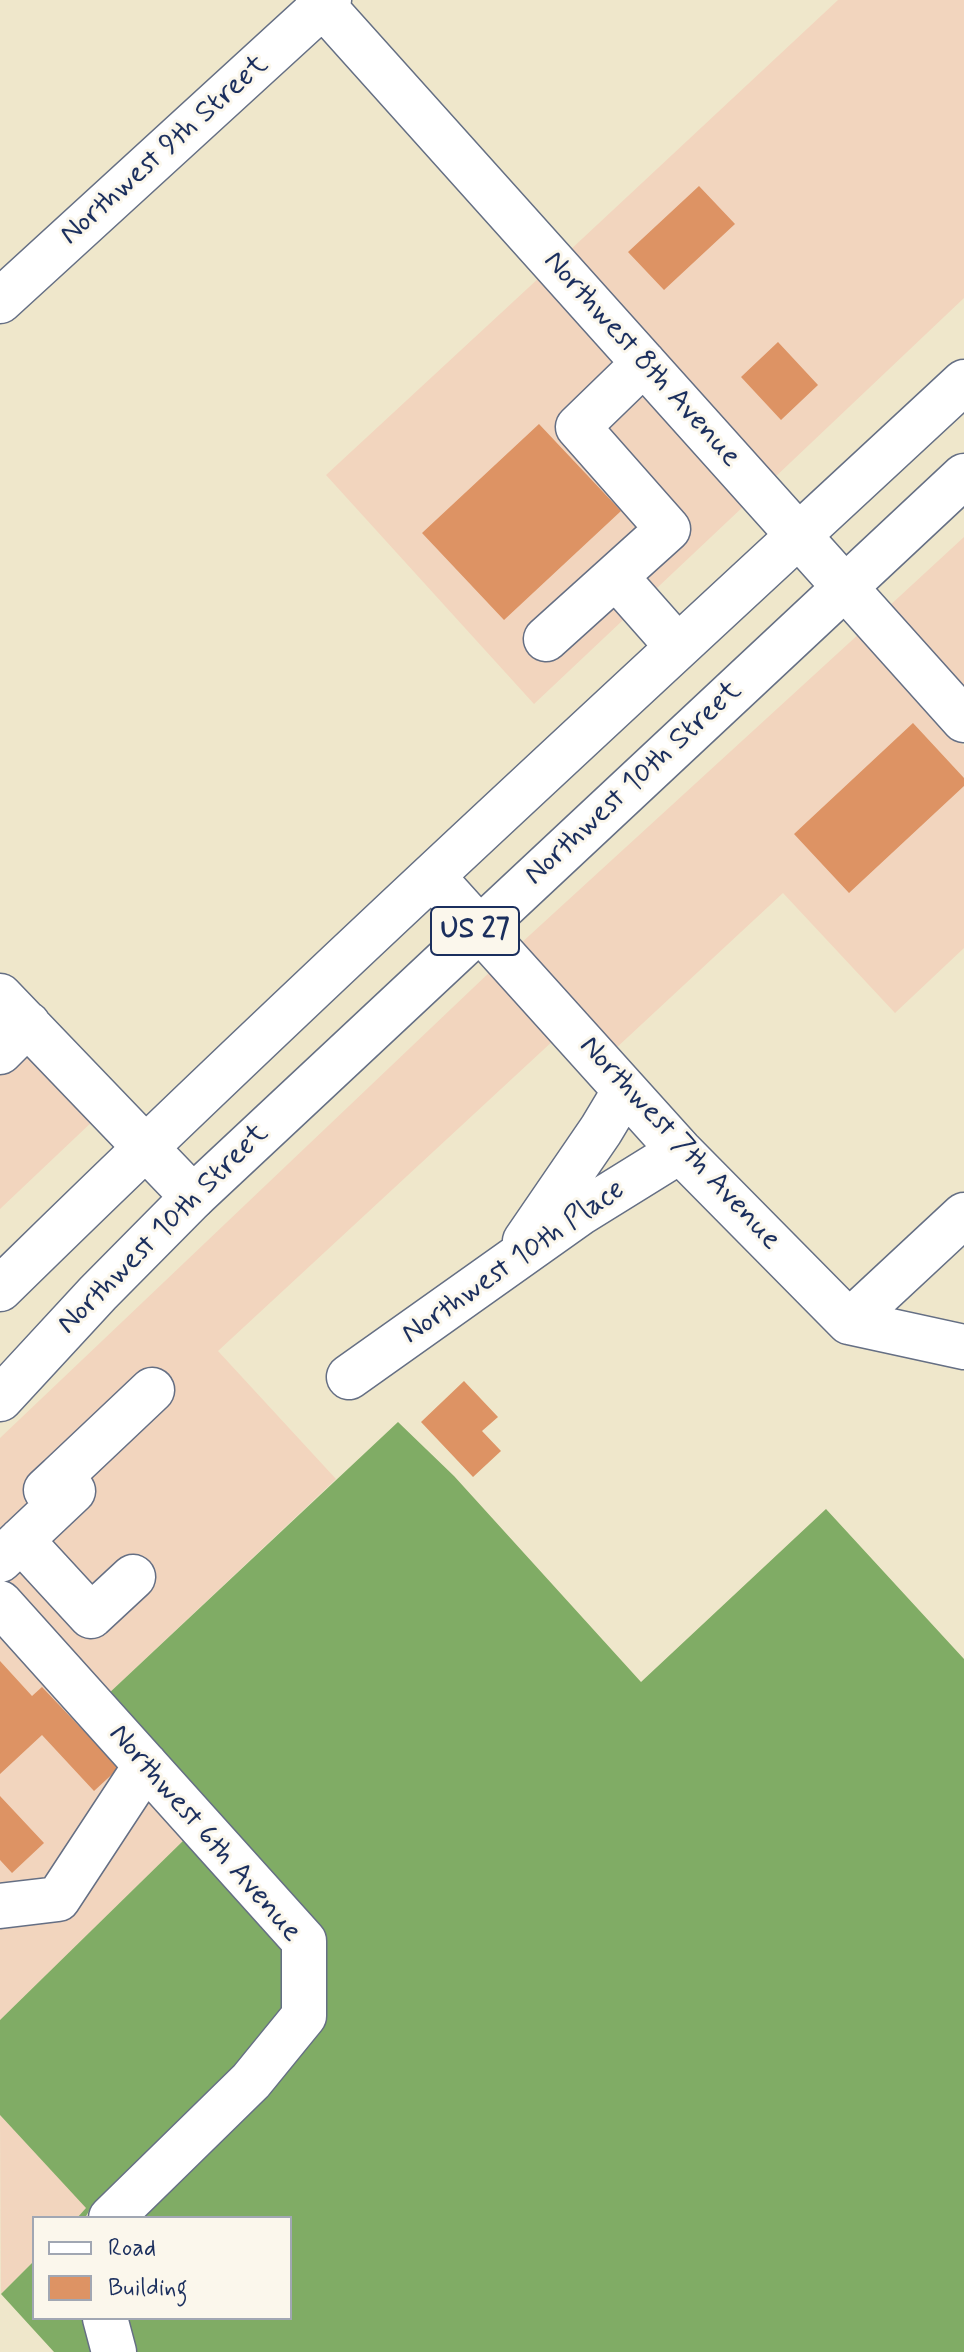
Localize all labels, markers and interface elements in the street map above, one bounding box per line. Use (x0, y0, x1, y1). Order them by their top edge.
street label: Northwest 9th Street (53, 48, 277, 254)
street label: Northwest 8th Avenue (535, 245, 747, 475)
street label: Northwest 10th Street (518, 674, 750, 894)
road number: US 27 (431, 907, 519, 955)
street label: Northwest 7th Avenue (571, 1030, 787, 1258)
street label: Northwest 10th Street (51, 1117, 277, 1343)
street label: Northwest 10th Place (396, 1173, 632, 1353)
street label: Northwest 6th Avenue (100, 1718, 308, 1950)
legend (32, 2216, 292, 2320)
text: Road (108, 2233, 156, 2264)
text: Building (108, 2273, 188, 2304)

